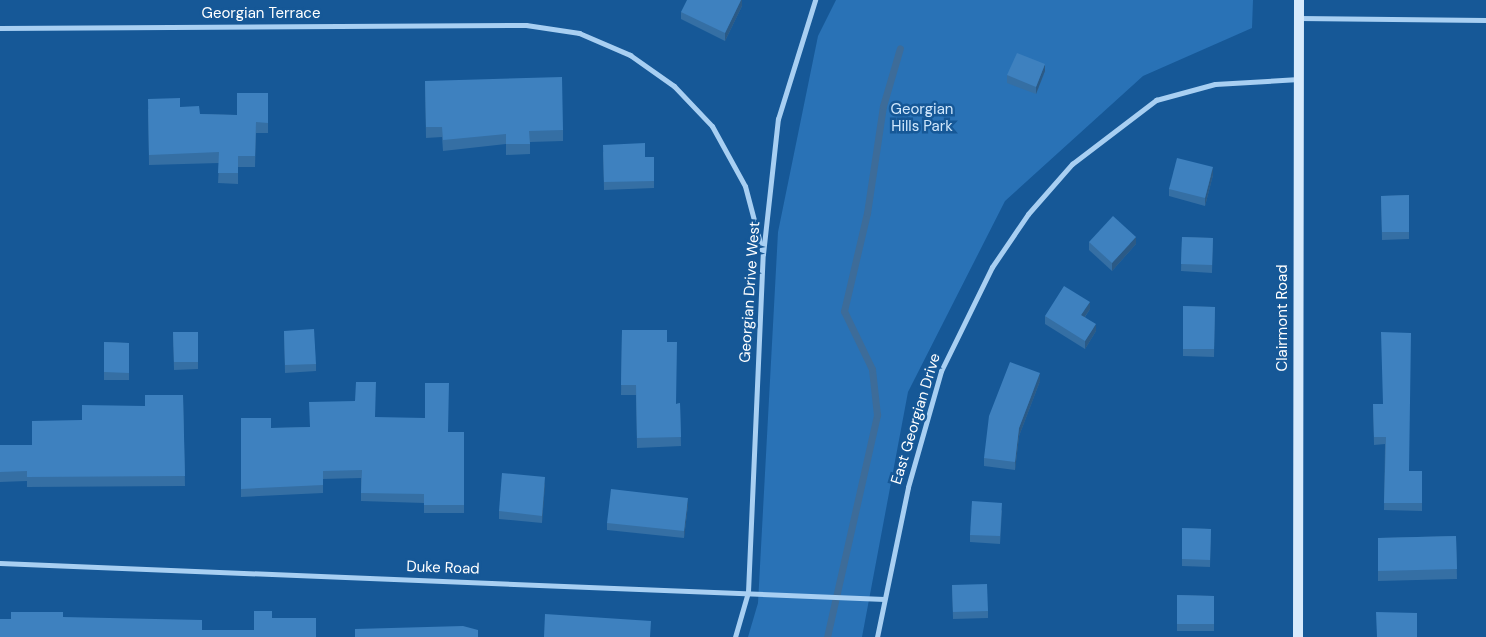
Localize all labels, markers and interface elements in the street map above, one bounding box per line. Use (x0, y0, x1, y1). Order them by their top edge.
street label: Georgian Terrace (202, 5, 320, 23)
park label: Georgian Hills Park (891, 100, 953, 135)
street label: Georgian Drive West (736, 221, 764, 363)
street label: Clairmont Road (1274, 264, 1292, 372)
street label: East Georgian Drive (887, 351, 945, 487)
street label: Duke Road (406, 558, 480, 578)

